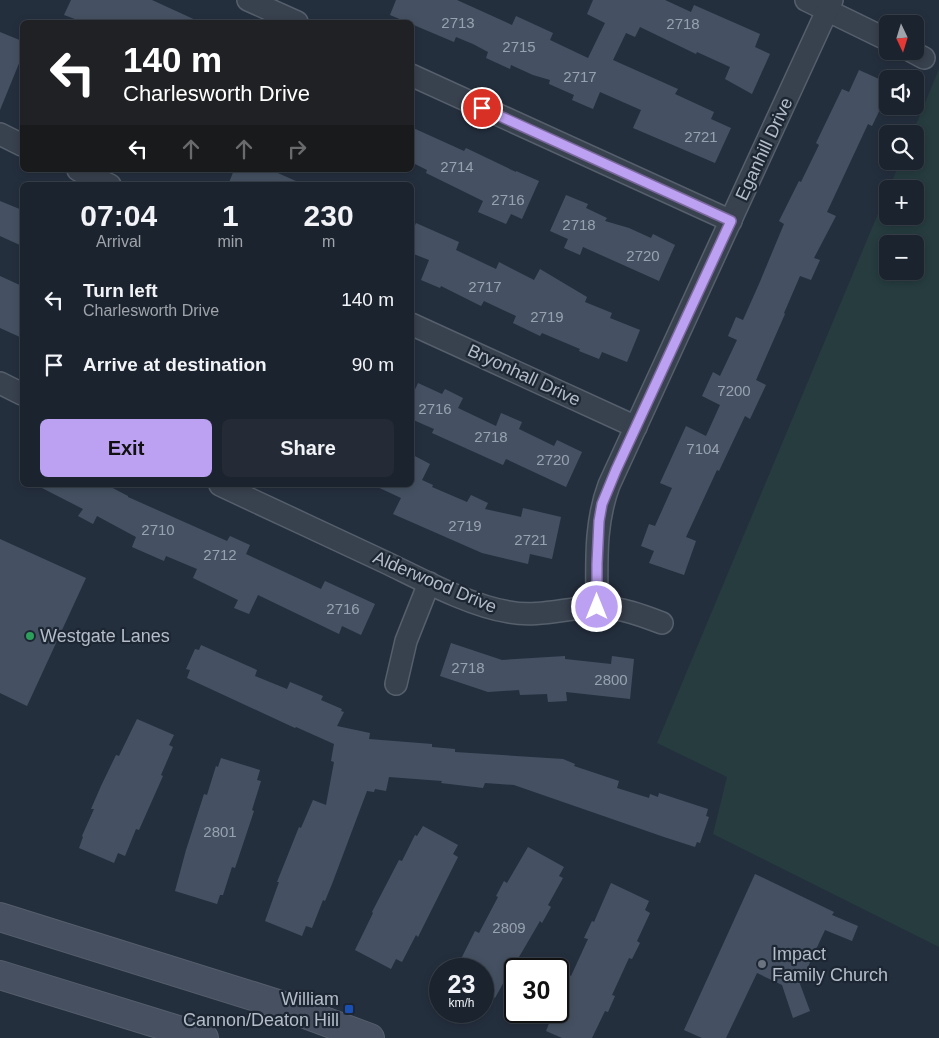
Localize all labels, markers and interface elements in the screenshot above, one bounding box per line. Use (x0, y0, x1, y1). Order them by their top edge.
house number: 2713 (441, 14, 475, 31)
house number: 2718 (666, 15, 700, 32)
north arrow (879, 15, 924, 60)
map controls (879, 15, 924, 280)
house number: 2715 (502, 38, 536, 55)
icon: left (40, 40, 105, 105)
text: 140 m (123, 40, 222, 79)
house number: 2717 (563, 68, 597, 85)
button: sound (879, 70, 924, 115)
text: Charlesworth Drive (123, 81, 310, 106)
pin (461, 87, 503, 129)
icon: arrive (468, 94, 496, 122)
street label: Eganhill Drive (731, 94, 797, 204)
button: search (879, 125, 924, 170)
house number: 2721 (684, 128, 718, 145)
icon: left (124, 135, 152, 163)
icon: ahead (177, 135, 205, 163)
icon: ahead (230, 135, 258, 163)
icon: right (283, 135, 311, 163)
house number: 2714 (440, 158, 474, 175)
button: + (879, 180, 924, 225)
house number: 2716 (491, 191, 525, 208)
text: 07:04 (80, 199, 157, 232)
text: 1 (222, 199, 239, 232)
text: 230 (304, 199, 354, 232)
house number: 2718 (562, 216, 596, 233)
text: Arrival (96, 233, 141, 250)
text: min (217, 233, 243, 250)
text: m (322, 233, 335, 250)
button: − (879, 235, 924, 280)
house number: 2720 (626, 247, 660, 264)
house number: 2717 (468, 278, 502, 295)
text: Turn left (83, 280, 158, 301)
icon: left (40, 286, 68, 314)
text: 140 m (341, 289, 394, 310)
text: Charlesworth Drive (83, 302, 219, 319)
house number: 2719 (530, 308, 564, 325)
street label: Bryonhall Drive (464, 340, 584, 410)
icon: arrive (40, 351, 68, 379)
text: Arrive at destination (83, 354, 267, 375)
text: 90 m (352, 354, 394, 375)
house number: 7200 (717, 382, 751, 399)
house number: 2716 (418, 400, 452, 417)
button: Exit (40, 419, 212, 477)
button: Share (222, 419, 394, 477)
house number: 2718 (474, 428, 508, 445)
house number: 7104 (686, 440, 720, 457)
house number: 2720 (536, 451, 570, 468)
house number: 2719 (448, 517, 482, 534)
house number: 2710 (141, 521, 175, 538)
house number: 2721 (514, 531, 548, 548)
house number: 2712 (203, 546, 237, 563)
street label: Alderwood Drive (370, 547, 500, 617)
position arrow (570, 580, 622, 632)
house number: 2716 (326, 600, 360, 617)
place label: Westgate Lanes (40, 626, 170, 646)
marker: Westgate Lanes (24, 630, 36, 642)
house number: 2718 (451, 659, 485, 676)
house number: 2800 (594, 671, 628, 688)
house number: 2801 (203, 823, 237, 840)
house number: 2809 (492, 919, 526, 936)
place label: Impact Family Church (772, 944, 888, 985)
speed limit sign: 30 (504, 958, 569, 1023)
marker: Impact Family Church (756, 958, 768, 970)
text: 23 (448, 970, 475, 998)
place label: William Cannon/Deaton Hill (183, 989, 339, 1030)
text: km/h (448, 996, 475, 1010)
marker: William Cannon/Deaton Hill (343, 1003, 355, 1015)

